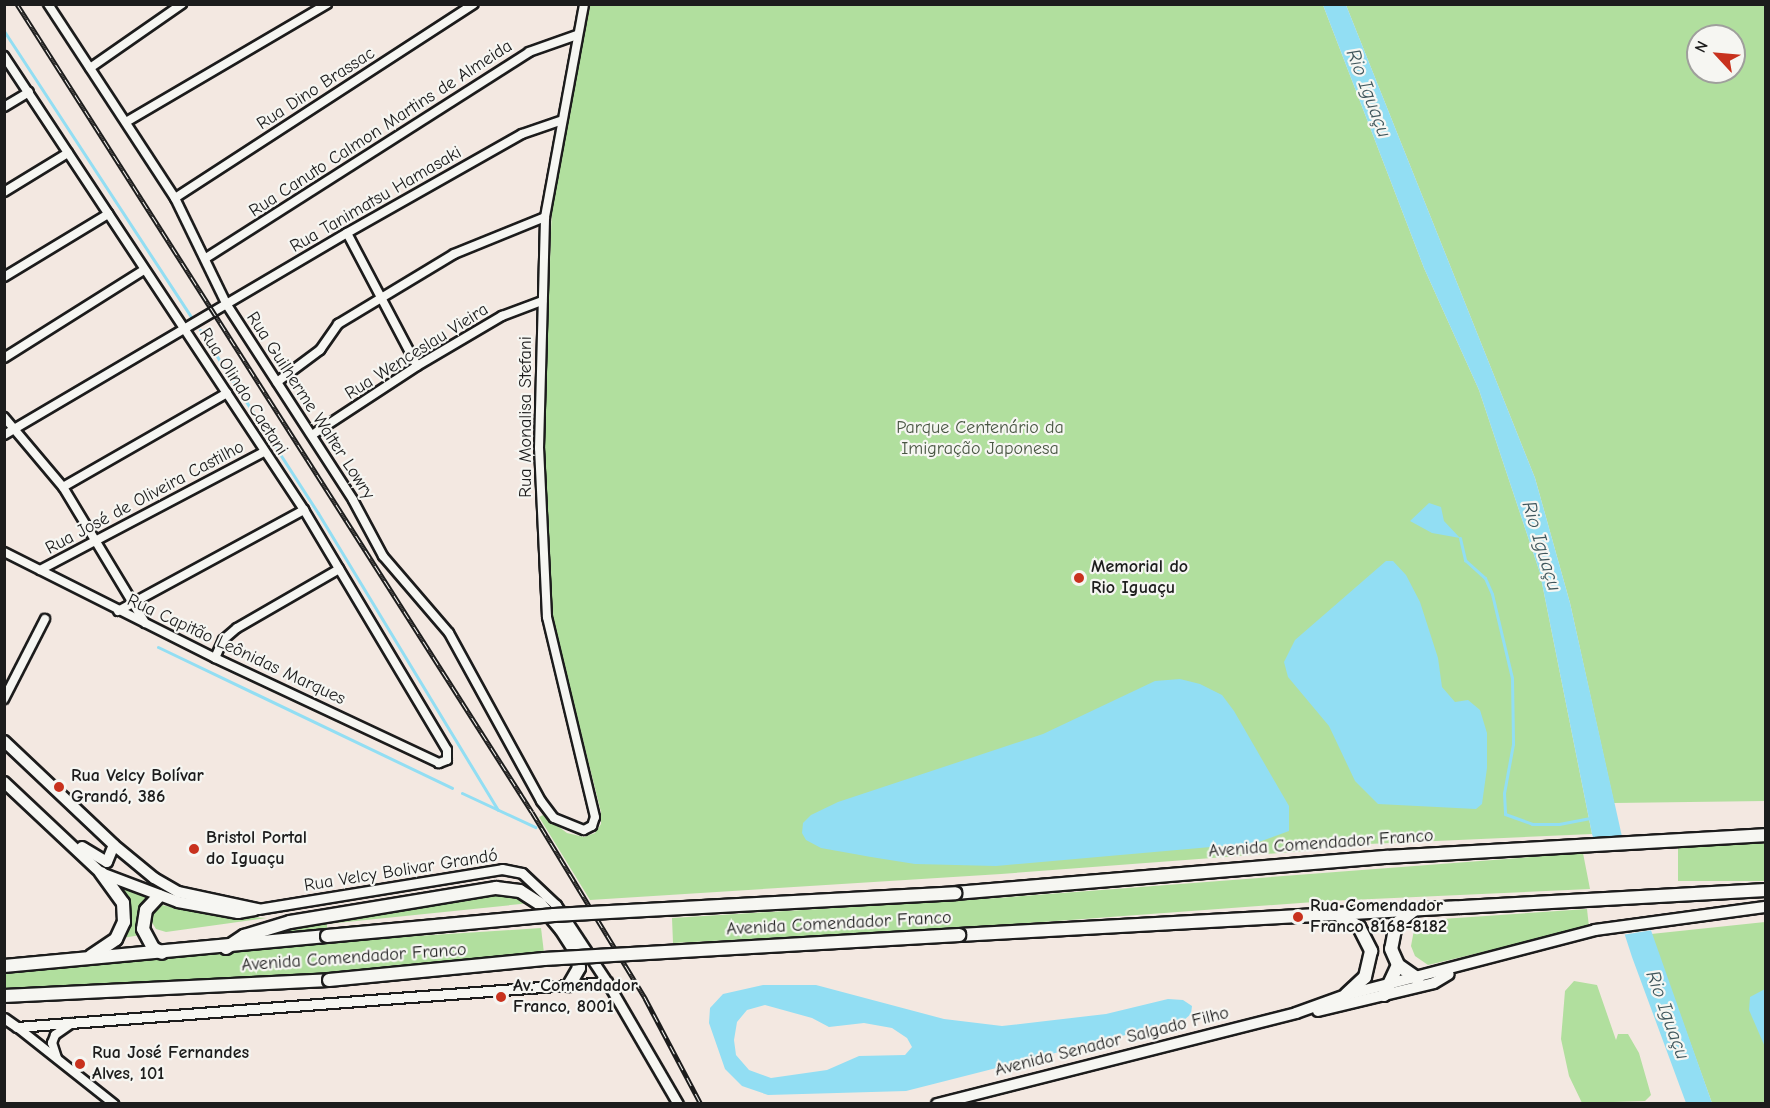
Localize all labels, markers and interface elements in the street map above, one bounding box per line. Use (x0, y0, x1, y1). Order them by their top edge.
north arrow (1686, 24, 1746, 84)
street label: Rua Canuto Calmon Martins de Almeida (245, 36, 517, 222)
text: N (1691, 38, 1712, 56)
street label: Rua Dino Brassac (253, 43, 379, 135)
water label: Rio Iguaçu (1341, 45, 1397, 141)
street label: Rua Tanimatsu Hamasaki (286, 142, 466, 258)
street label: Rua Wenceslau Vieira (341, 299, 493, 405)
street label: Rua Guilherme Walter Lowry (241, 308, 379, 504)
street label: Rua Olindo Caetani (194, 324, 292, 460)
street label: Rua Monalisa Stefani (515, 336, 537, 498)
park label: Parque Centenário da Imigração Japonesa (896, 418, 1064, 460)
street label: Rua José de Oliveira Castilho (42, 436, 248, 560)
water label: Rio Iguaçu (1517, 498, 1567, 594)
place label: Memorial do Rio Iguaçu (1091, 557, 1188, 600)
marker: Memorial do Rio Iguaçu (1072, 571, 1086, 585)
street label: Rua Capitão Leônidas Marques (123, 590, 349, 710)
place label: Rua Velcy Bolívar Grandó, 386 (71, 766, 204, 808)
marker: Rua Velcy Bolívar Grandó, 386 (52, 780, 66, 794)
street label: Avenida Comendador Franco (1208, 825, 1434, 863)
place label: Bristol Portal do Iguaçu (206, 828, 307, 870)
marker: Bristol Portal do Iguaçu (187, 842, 201, 856)
street label: Rua Velcy Bolivar Grandó (303, 845, 499, 897)
place label: Rua Comendador Franco 8168-8182 (1310, 896, 1447, 938)
street label: Avenida Comendador Franco (726, 907, 952, 941)
marker: Rua Comendador Franco 8168-8182 (1291, 910, 1305, 924)
street label: Avenida Comendador Franco (241, 939, 467, 977)
water label: Rio Iguaçu (1641, 967, 1695, 1063)
place label: Av. Comendador Franco, 8001 (513, 976, 638, 1018)
marker: Av. Comendador Franco, 8001 (494, 990, 508, 1004)
street label: Avenida Senador Salgado Filho (993, 1002, 1231, 1082)
place label: Rua José Fernandes Alves, 101 (92, 1043, 249, 1086)
marker: Rua José Fernandes Alves, 101 (73, 1057, 87, 1071)

